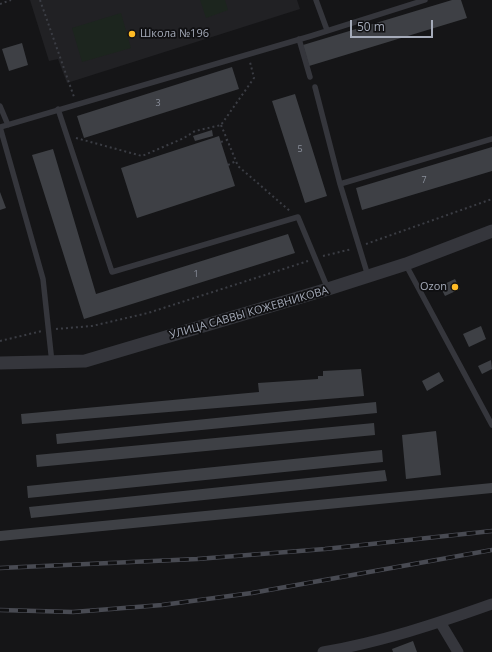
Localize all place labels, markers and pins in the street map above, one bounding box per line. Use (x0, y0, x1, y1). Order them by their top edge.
place label: Школа №196 (140, 27, 209, 41)
marker: Школа №196 (127, 29, 137, 39)
place label: Ozon (420, 280, 447, 294)
marker: Ozon (450, 282, 460, 292)

